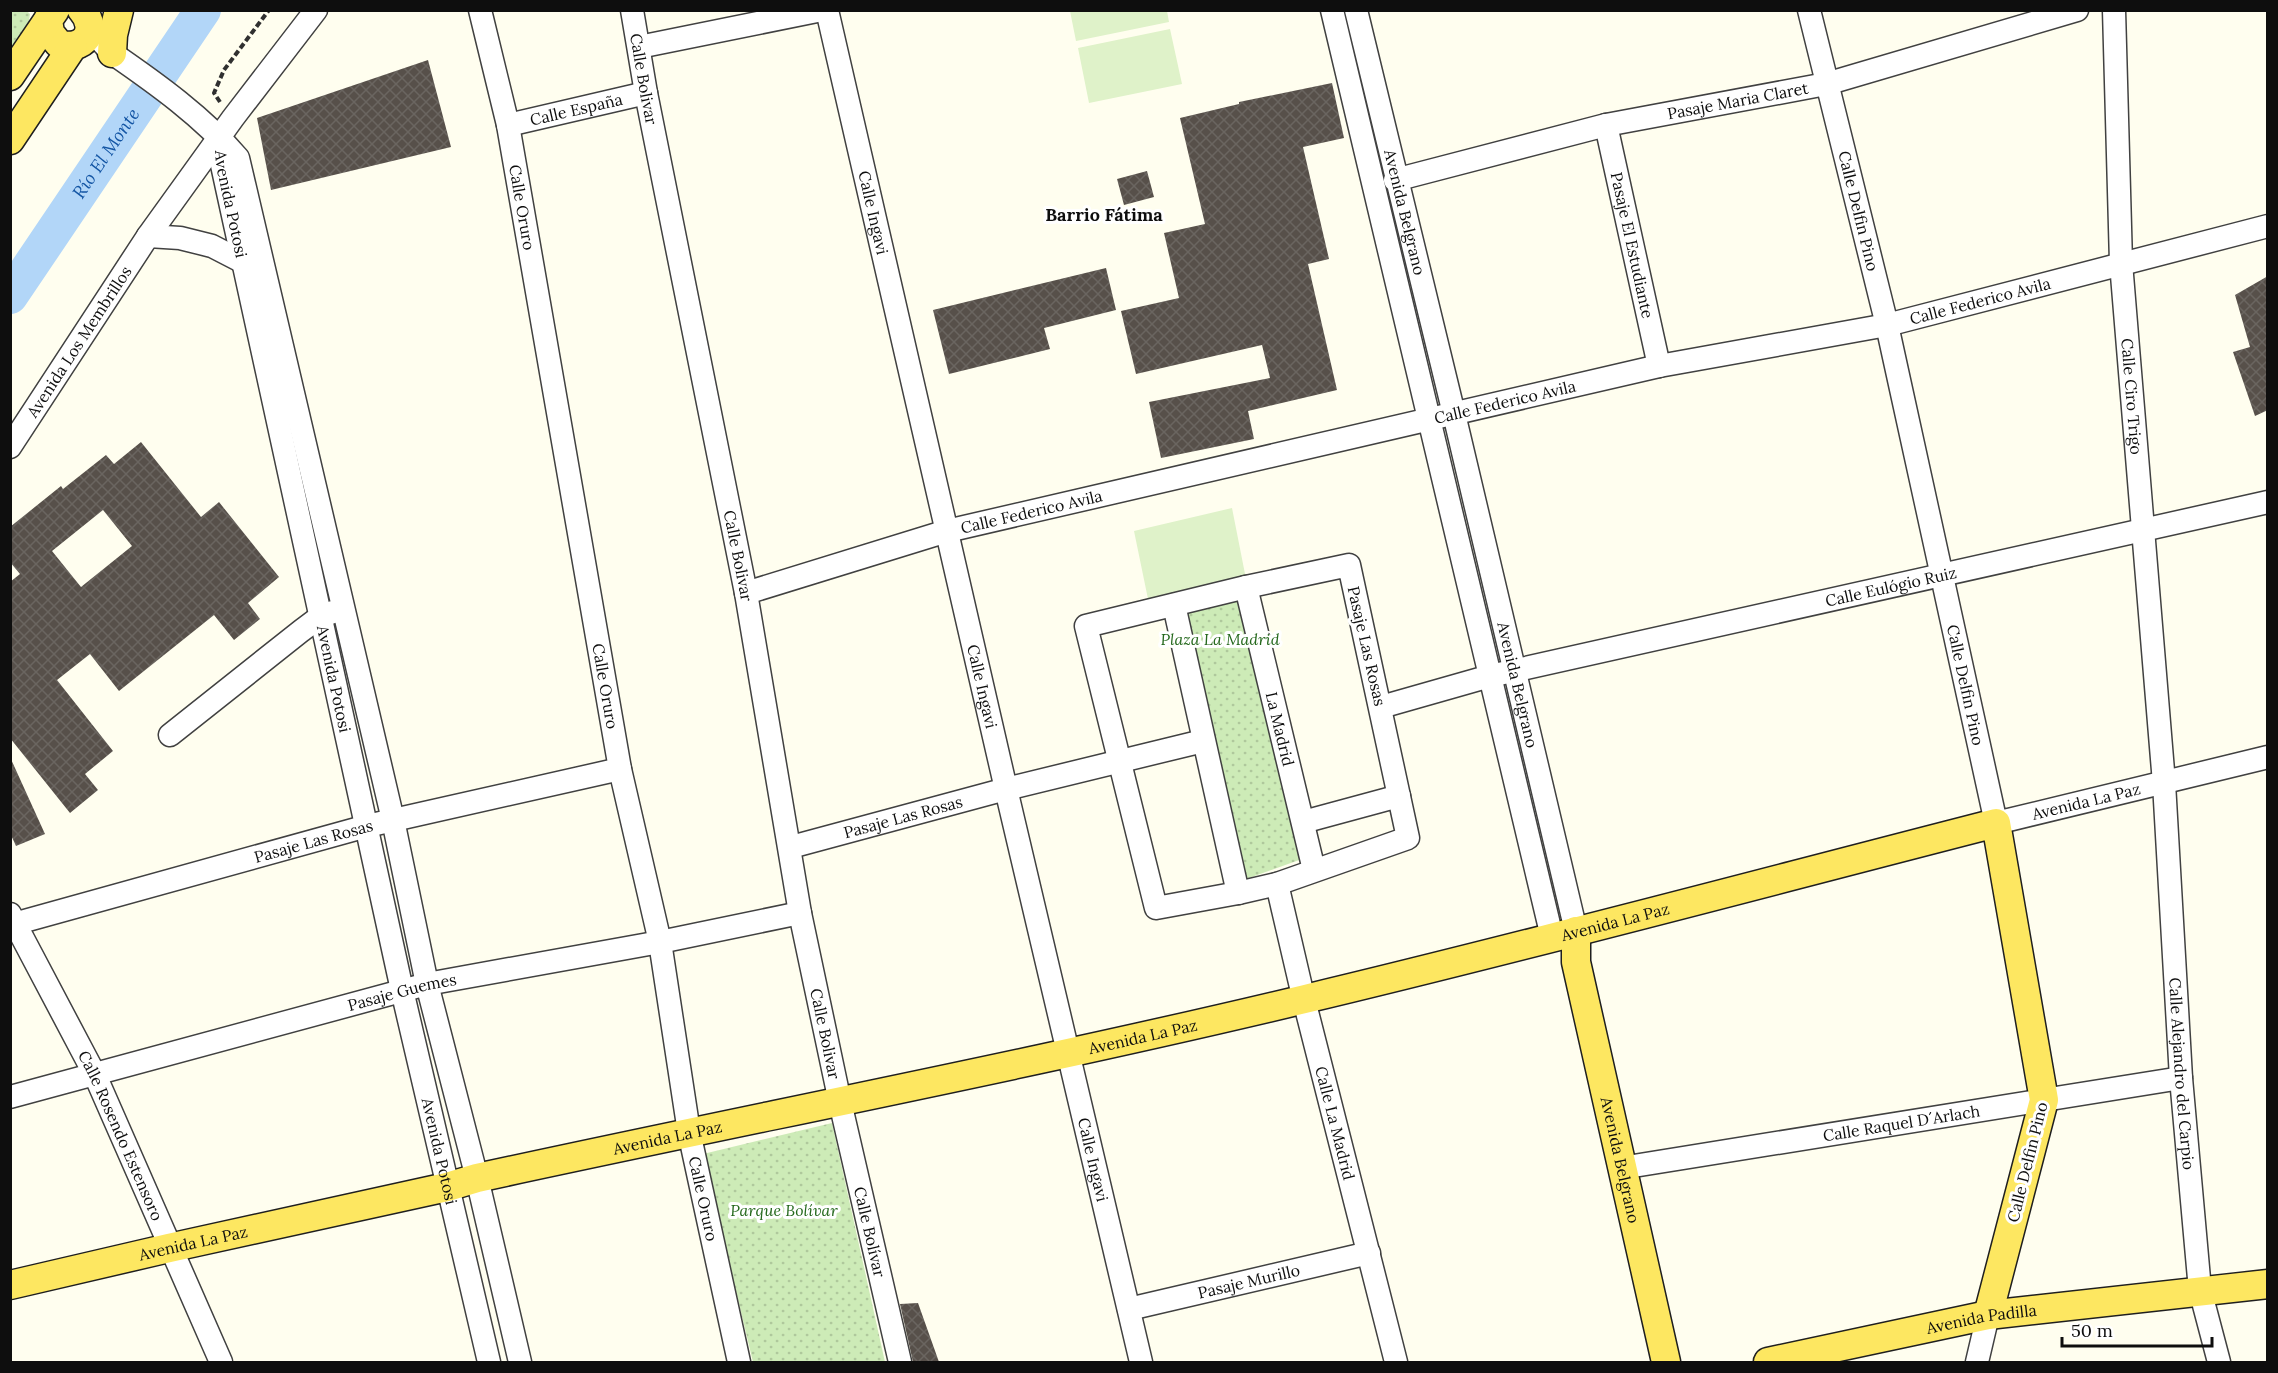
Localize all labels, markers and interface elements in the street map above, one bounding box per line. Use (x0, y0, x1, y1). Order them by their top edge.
street label: Calle Bolivar (626, 32, 662, 126)
street label: Pasaje Maria Claret (1666, 77, 1811, 123)
street label: Calle España (528, 89, 624, 130)
water label: Río El Monte (67, 104, 144, 203)
street label: Avenida Belgrano (1380, 146, 1430, 277)
street label: Avenida Potosi (211, 149, 252, 259)
street label: Calle Delfin Pino (1834, 149, 1883, 273)
street label: Calle Oruro (505, 163, 540, 252)
street label: Calle Ingavi (854, 169, 893, 257)
street label: Pasaje El Estudiante (1607, 170, 1658, 320)
district label: Barrio Fátima (1045, 203, 1163, 226)
street label: Avenida Los Membrillos (22, 262, 136, 422)
street label: Calle Federico Avila (1907, 273, 2053, 329)
street label: Calle Ciro Trigo (2117, 337, 2147, 455)
street label: Calle Federico Avila (1432, 376, 1578, 428)
street label: Calle Federico Avila (959, 485, 1104, 538)
street label: Calle Bolivar (720, 508, 757, 603)
street label: Calle Eulógio Ruiz (1823, 562, 1958, 611)
street label: Pasaje Las Rosas (1343, 584, 1391, 708)
street label: Avenida Belgrano (1493, 619, 1542, 750)
street label: Avenida Potosi (312, 622, 356, 734)
street label: Calle Delfin Pino (1943, 623, 1989, 747)
park label: Plaza La Madrid (1160, 629, 1280, 649)
street label: Calle Oruro (588, 642, 623, 731)
street label: Calle Ingavi (963, 642, 1002, 730)
street label: La Madrid (1262, 690, 1299, 768)
street label: Avenida La Paz (2029, 778, 2142, 824)
street label: Pasaje Las Rosas (841, 791, 965, 842)
street label: Pasaje Las Rosas (252, 815, 375, 867)
street label: Avenida La Paz (1558, 898, 1671, 945)
street label: Pasaje Guemes (345, 969, 458, 1015)
street label: Calle Alejandro del Carpio (2165, 977, 2199, 1171)
street label: Calle Bolivar (806, 986, 845, 1081)
street label: Avenida La Paz (1086, 1015, 1199, 1058)
street label: Calle Rosendo Estensoro (74, 1047, 168, 1224)
street label: Calle La Madrid (1311, 1064, 1359, 1182)
street label: Avenida Belgrano (1596, 1094, 1644, 1225)
street label: Avenida Potosi (417, 1095, 462, 1207)
street label: Calle Raquel D´Arlach (1821, 1100, 1982, 1145)
street label: Calle Delfin Pino (2002, 1100, 2052, 1224)
street label: Avenida La Paz (610, 1116, 724, 1159)
street label: Calle Ingavi (1074, 1116, 1113, 1203)
street label: Calle Oruro (685, 1154, 722, 1243)
street label: Calle Bolívar (850, 1185, 890, 1279)
park label: Parque Bolívar (730, 1200, 838, 1220)
street label: Avenida La Paz (136, 1221, 249, 1265)
street label: Pasaje Murillo (1196, 1259, 1302, 1303)
street label: Avenida Padilla (1924, 1300, 2038, 1338)
scale bar (2062, 1310, 2212, 1348)
text: 50 m (2071, 1319, 2113, 1342)

